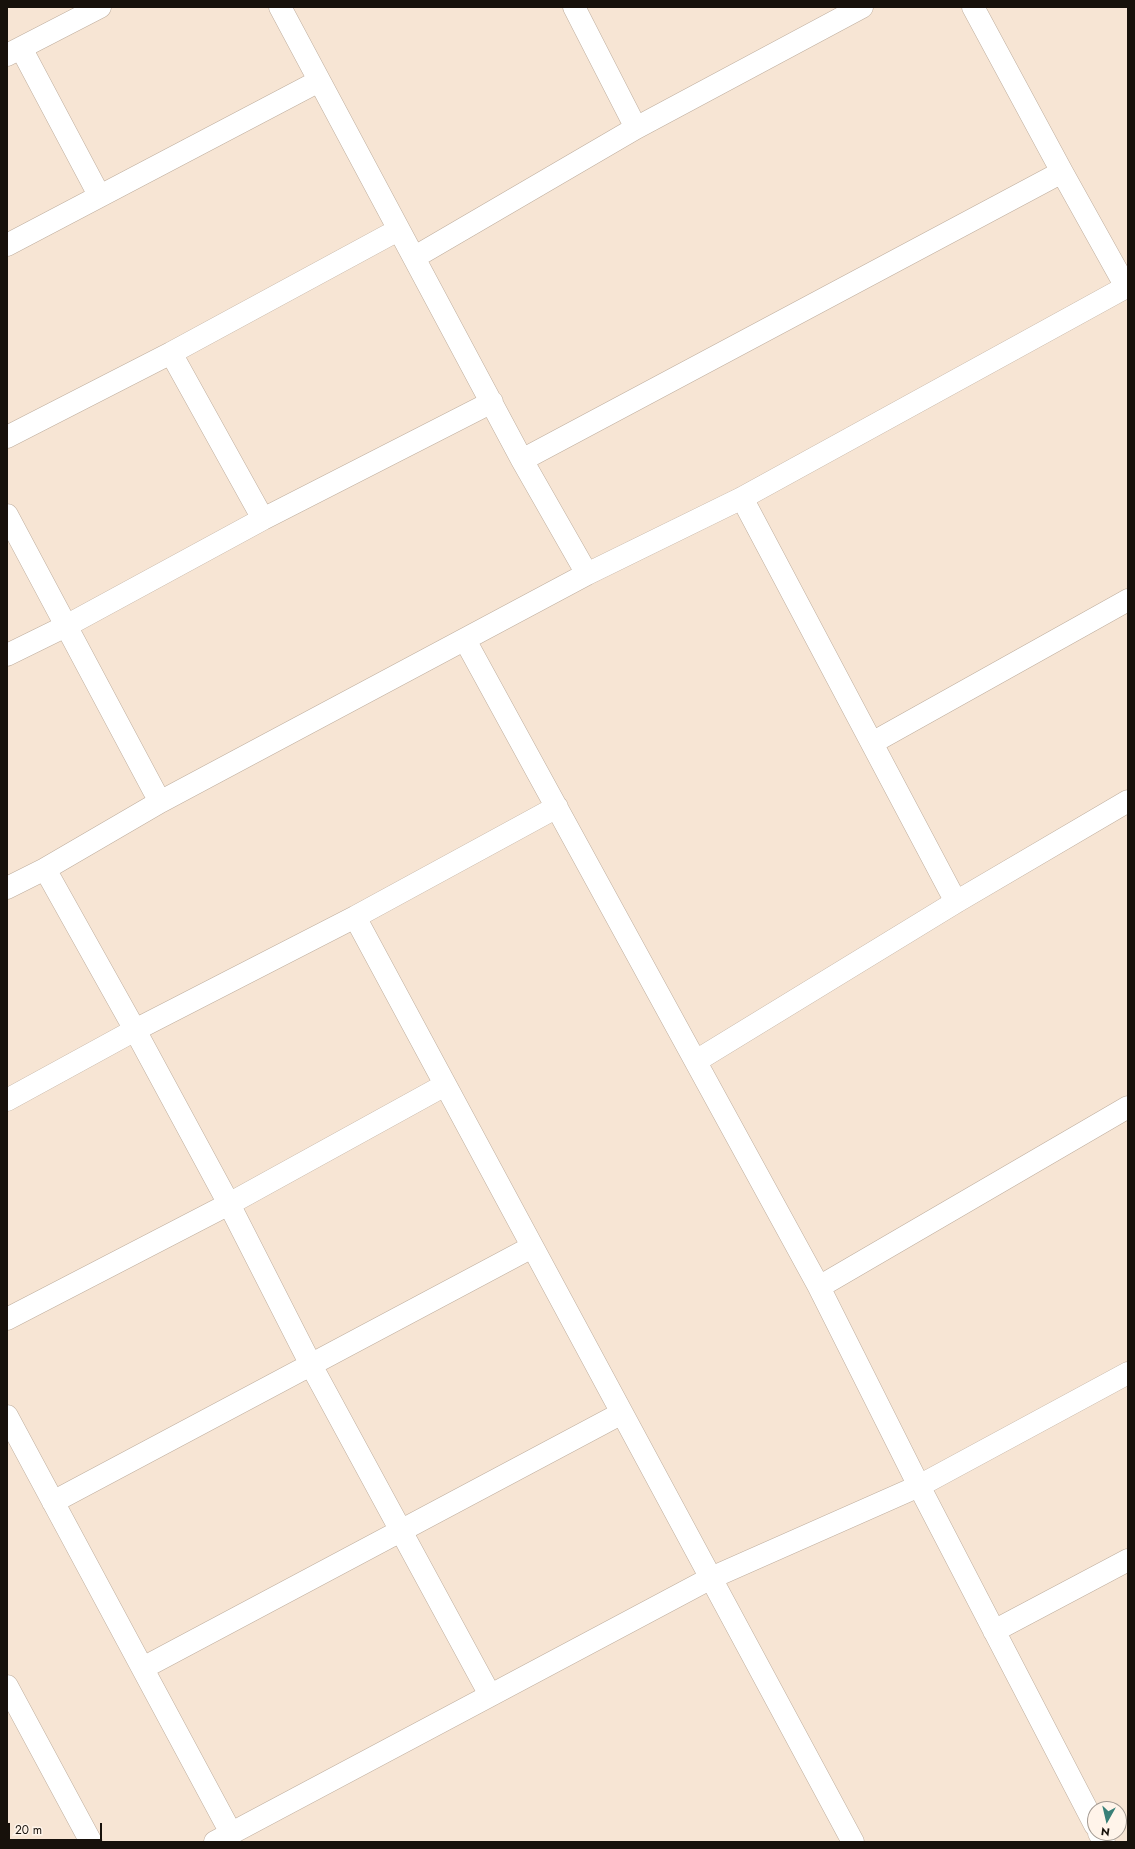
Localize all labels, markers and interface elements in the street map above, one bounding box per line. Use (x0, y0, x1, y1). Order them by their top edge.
north arrow (1087, 1801, 1127, 1841)
scale bar (10, 1815, 104, 1841)
text: 20 m (15, 1821, 42, 1839)
text: N (1100, 1823, 1111, 1840)

